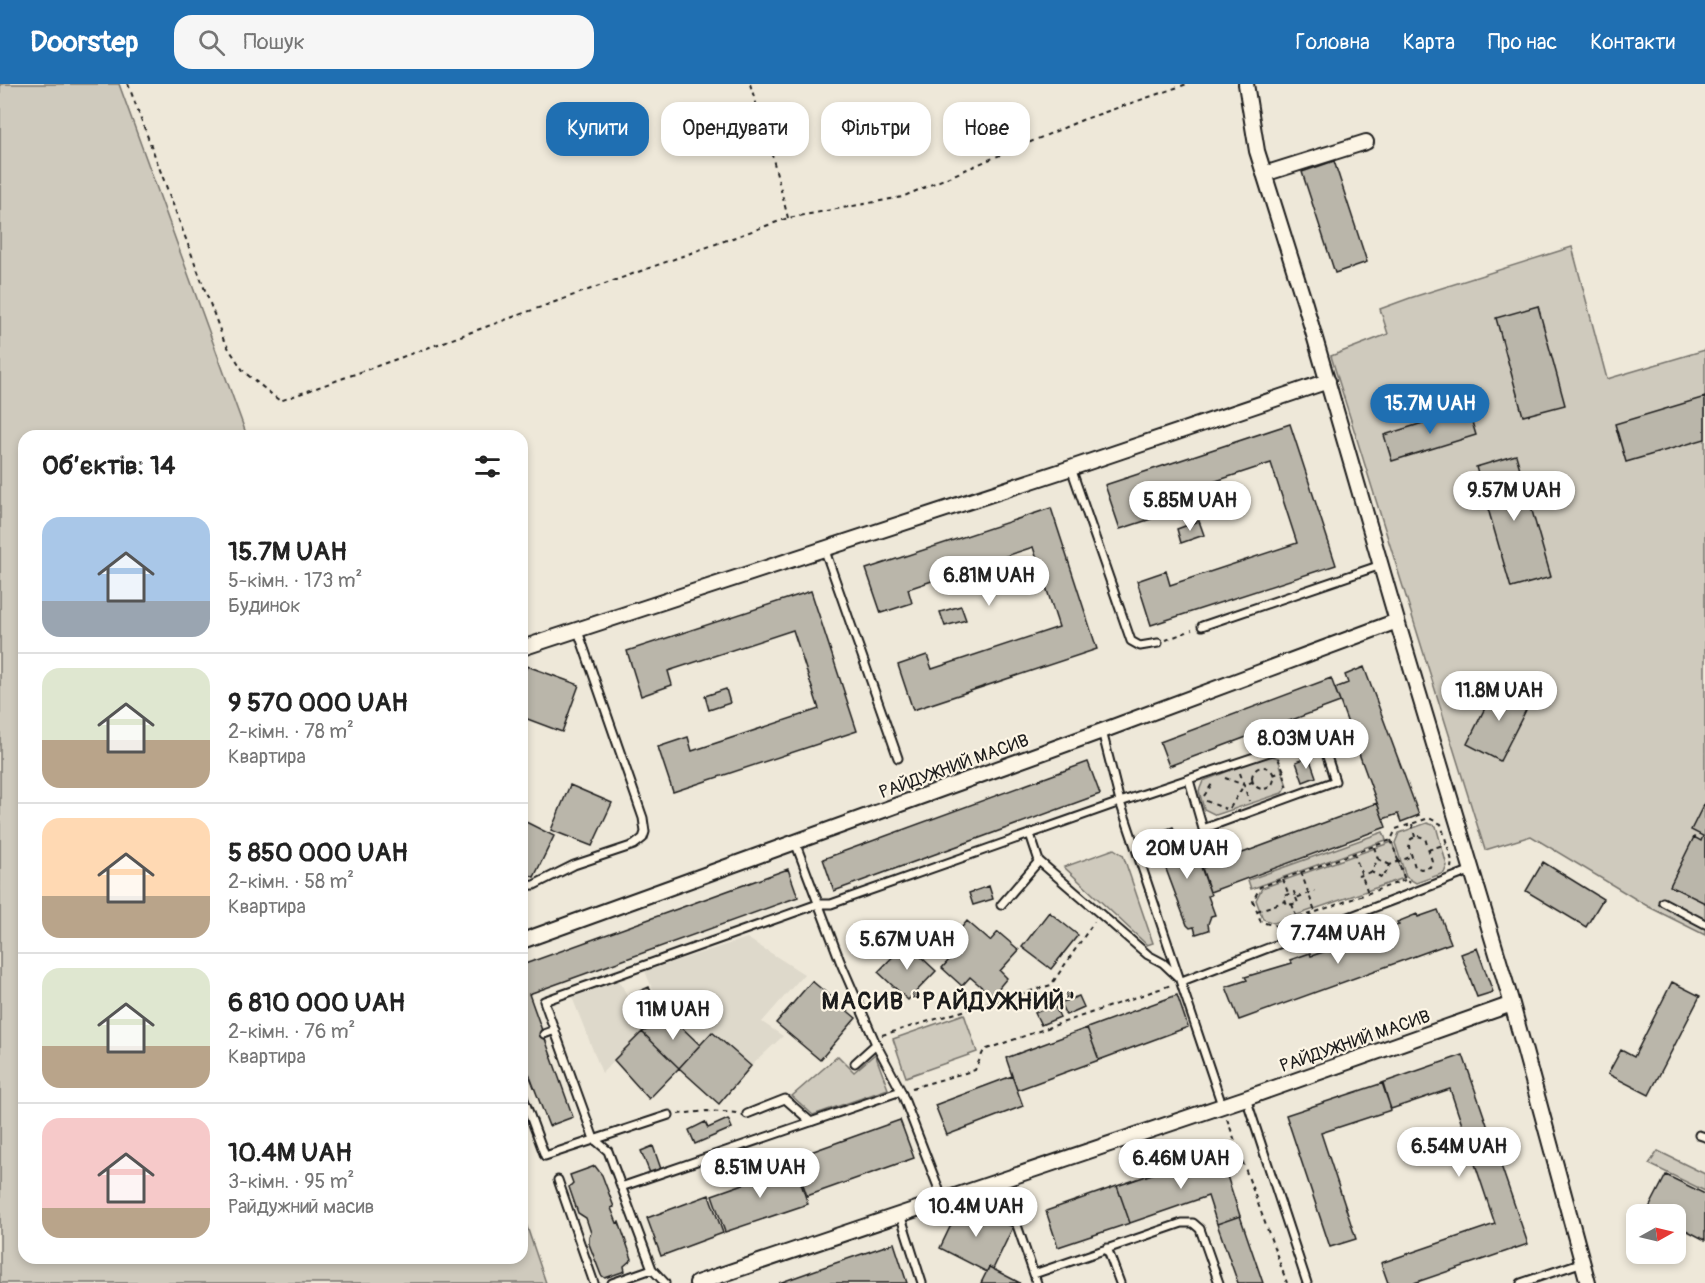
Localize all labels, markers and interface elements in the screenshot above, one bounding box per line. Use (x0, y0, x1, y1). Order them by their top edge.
search box (174, 15, 594, 69)
text: Doorstep (30, 25, 138, 60)
icon: search (195, 26, 228, 59)
text: Пошук (243, 28, 305, 56)
text: Головна (1296, 29, 1370, 56)
text: Карта (1403, 29, 1455, 56)
text: Про нас (1488, 29, 1557, 56)
text: Контакти (1590, 29, 1675, 56)
chip: Купити (546, 102, 649, 156)
chip: Орендувати (661, 102, 809, 156)
chip: Фільтри (821, 102, 931, 156)
chip: Нове (943, 102, 1030, 156)
pin: 15.7M UAH (1361, 384, 1499, 435)
text: 15.7M UAH (1384, 391, 1476, 416)
text: Об’єктів: 14 (42, 450, 175, 482)
icon: filters (471, 450, 504, 483)
pin: 9.57M UAH (1445, 471, 1583, 522)
text: 9.57M UAH (1467, 478, 1561, 503)
pin: 5.85M UAH (1121, 481, 1259, 532)
text: 5.85M UAH (1143, 488, 1237, 513)
text: 15.7M UAH (228, 536, 347, 568)
icon: home (90, 541, 162, 613)
pin: 6.81M UAH (920, 556, 1058, 607)
text: 6.81M UAH (943, 563, 1035, 588)
text: 5-кімн. · 173 m² (228, 568, 362, 593)
text: Будинок (228, 593, 300, 618)
pin: 11.8M UAH (1430, 671, 1568, 722)
text: 11.8M UAH (1455, 678, 1543, 703)
text: 9 570 000 UAH (228, 687, 408, 719)
icon: home (90, 692, 162, 764)
text: 2-кімн. · 78 m² (228, 719, 354, 744)
pin: 8.03M UAH (1237, 719, 1375, 770)
text: 8.03M UAH (1258, 726, 1354, 751)
street label: РАЙДУЖНИЙ МАСИВ (876, 729, 1032, 804)
text: Квартира (228, 744, 306, 769)
pin: 20M UAH (1132, 829, 1242, 880)
text: 20M UAH (1146, 836, 1228, 861)
text: 5 850 000 UAH (228, 837, 408, 869)
icon: home (90, 842, 162, 914)
text: 2-кімн. · 58 m² (228, 869, 354, 894)
text: Квартира (228, 894, 306, 919)
pin: 7.74M UAH (1269, 914, 1407, 965)
pin: 5.67M UAH (838, 920, 976, 971)
text: 7.74M UAH (1291, 921, 1385, 946)
text: 5.67M UAH (860, 927, 954, 952)
text: 6 810 000 UAH (228, 987, 405, 1019)
district label: МАСИВ "РАЙДУЖНИЙ" (822, 987, 1076, 1016)
pin: 11M UAH (618, 990, 728, 1041)
icon: home (90, 992, 162, 1064)
text: 11M UAH (636, 997, 710, 1022)
street label: РАЙДУЖНИЙ МАСИВ (1277, 1005, 1433, 1078)
text: 2-кімн. · 76 m² (228, 1019, 355, 1044)
text: Квартира (228, 1044, 306, 1069)
pin: 6.54M UAH (1390, 1127, 1528, 1178)
text: 6.54M UAH (1411, 1134, 1507, 1159)
text: 10.4M UAH (228, 1137, 352, 1169)
pin: 6.46M UAH (1112, 1139, 1250, 1190)
icon: home (90, 1142, 162, 1214)
text: 6.46M UAH (1133, 1146, 1229, 1171)
pin: 8.51M UAH (691, 1148, 829, 1199)
text: 8.51M UAH (715, 1155, 805, 1180)
text: 3-кімн. · 95 m² (228, 1169, 354, 1194)
pin: 10.4M UAH (907, 1187, 1045, 1238)
text: Райдужний масив (228, 1194, 374, 1219)
text: 10.4M UAH (928, 1194, 1024, 1219)
north arrow (1626, 1204, 1686, 1264)
map controls (1626, 1204, 1686, 1264)

